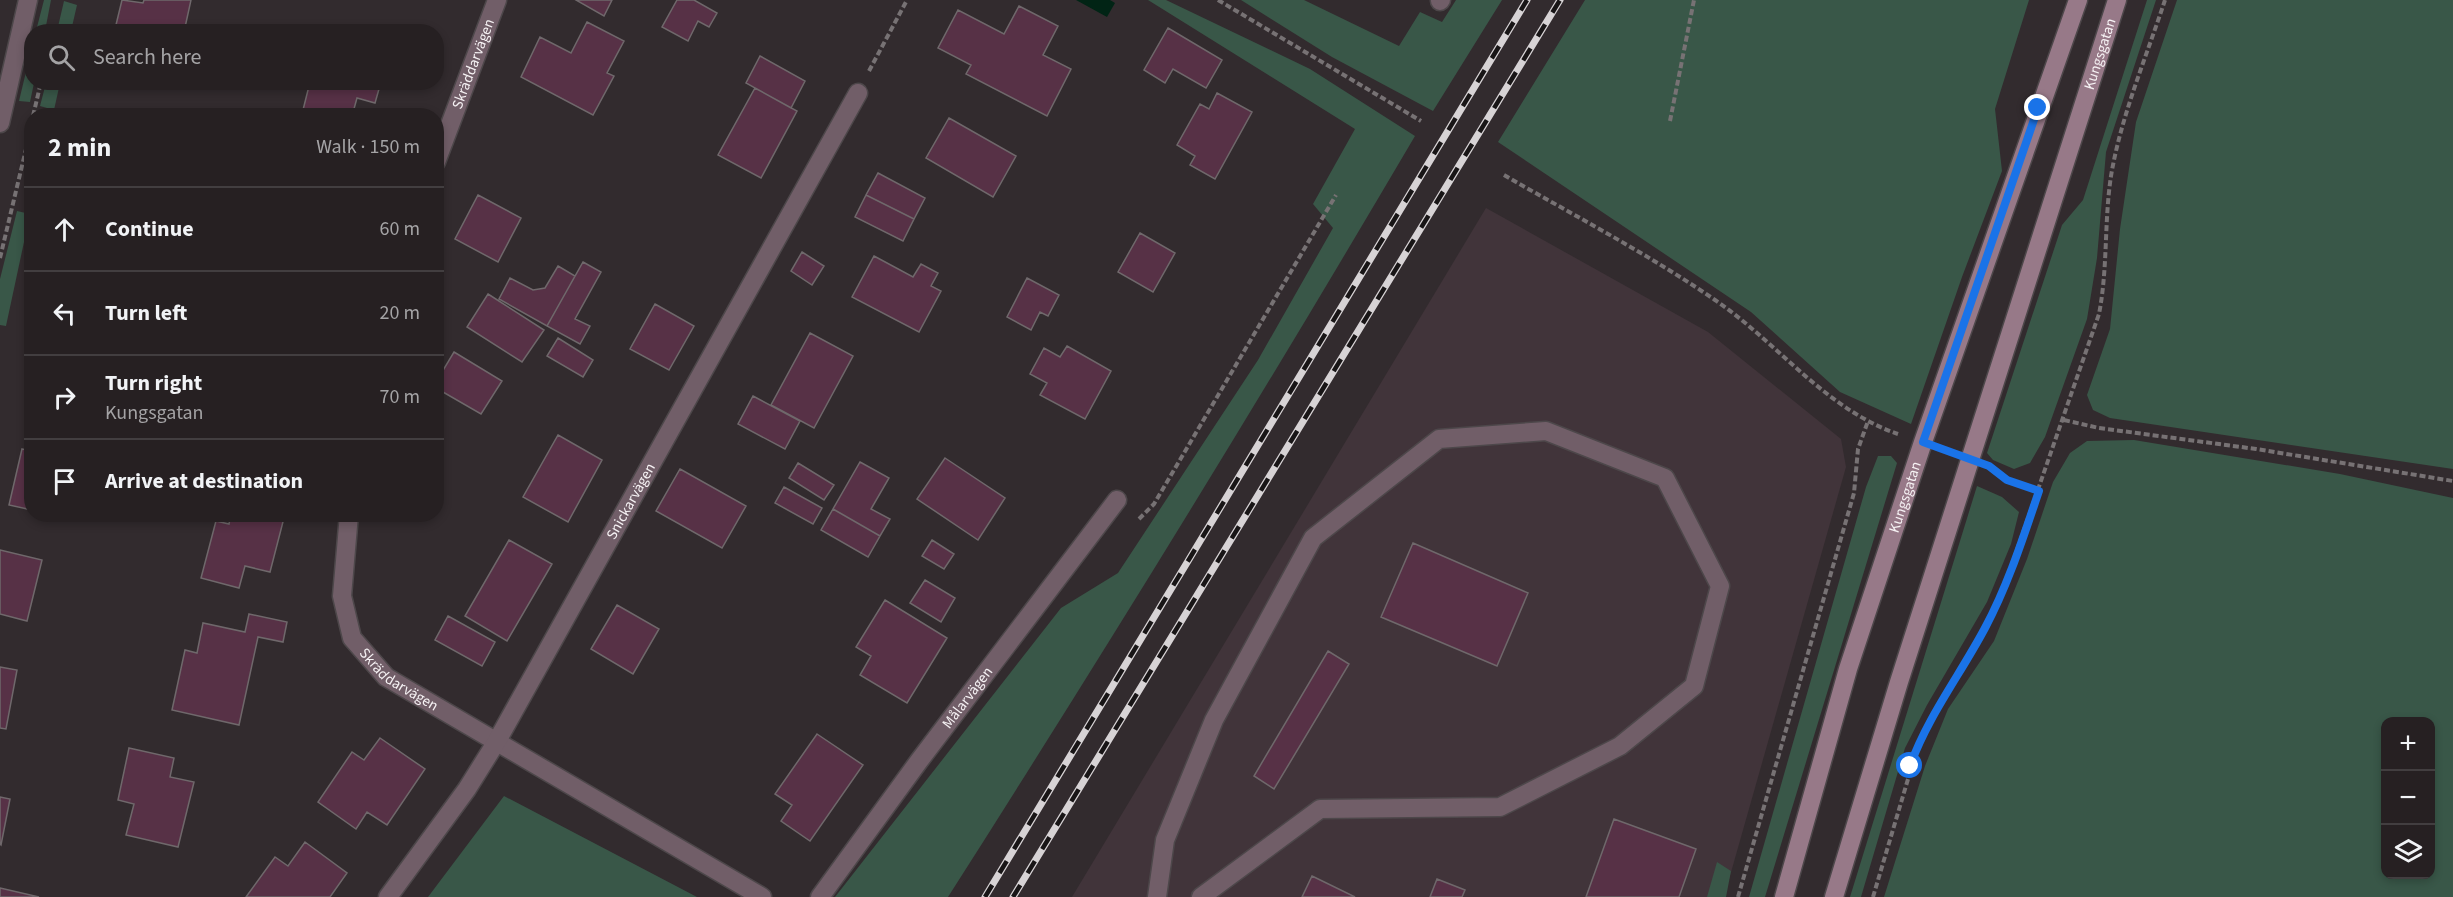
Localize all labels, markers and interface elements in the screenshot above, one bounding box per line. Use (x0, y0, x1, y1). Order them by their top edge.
street label: Kungsgatan (2079, 15, 2121, 92)
street label: Skräddarvägen (446, 16, 500, 112)
search box (24, 24, 444, 90)
icon: search (45, 41, 78, 74)
text: Search here (93, 41, 201, 73)
route end (2024, 94, 2050, 120)
text: 2 min (48, 129, 111, 166)
text: Walk · 150 m (316, 133, 420, 161)
icon: ahead (48, 213, 81, 246)
text: Continue (105, 213, 194, 245)
text: 60 m (380, 215, 420, 243)
icon: left (48, 297, 81, 330)
text: Turn left (105, 297, 187, 329)
text: 20 m (380, 299, 420, 327)
text: Turn right (105, 367, 202, 399)
icon: right (48, 381, 81, 414)
text: 70 m (380, 383, 420, 411)
text: Kungsgatan (105, 399, 204, 427)
street label: Snickarvägen (601, 459, 660, 543)
street label: Kungsgatan (1883, 459, 1926, 535)
icon: arrive (48, 465, 81, 498)
text: Arrive at destination (105, 465, 303, 497)
street label: Skräddarvägen (355, 643, 442, 716)
street label: Målarvägen (937, 662, 998, 733)
map controls (2381, 717, 2435, 879)
button: + (2381, 717, 2435, 771)
route start (1896, 752, 1922, 778)
button: − (2381, 771, 2435, 825)
button: layers (2381, 825, 2435, 879)

